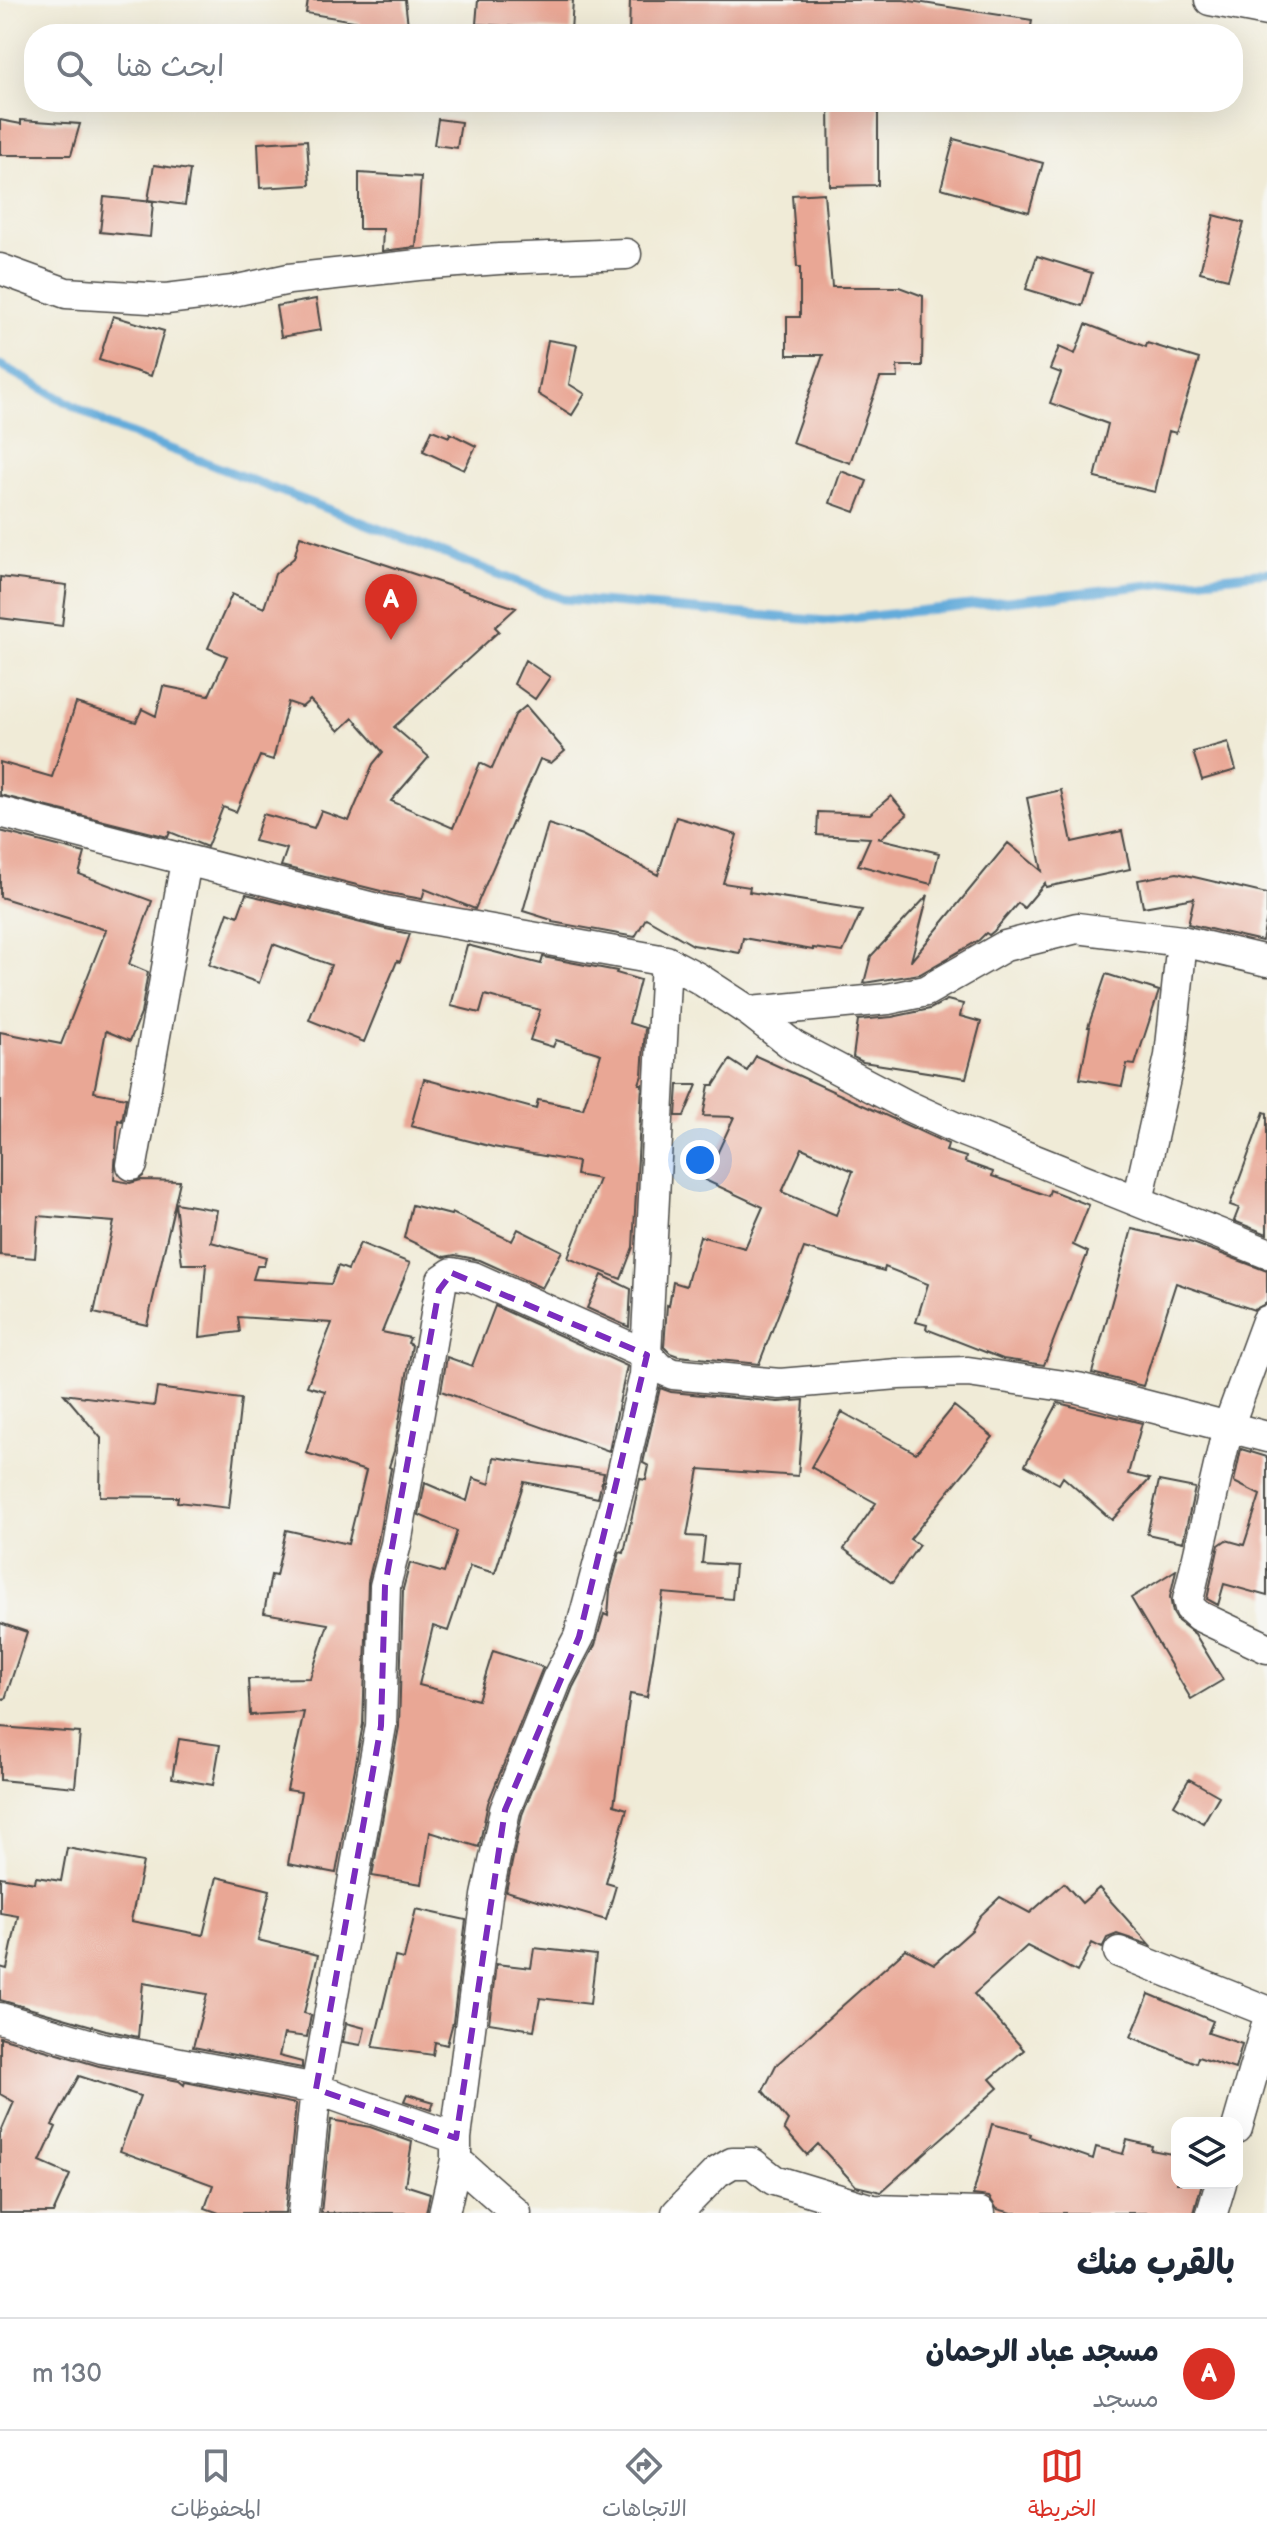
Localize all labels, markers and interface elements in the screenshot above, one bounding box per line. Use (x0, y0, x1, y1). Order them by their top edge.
search box (24, 24, 1243, 112)
icon: search (52, 46, 96, 90)
text: ابحث هنا (116, 49, 224, 85)
pin: A (365, 574, 417, 640)
your location (680, 1140, 720, 1180)
map controls (1171, 2117, 1243, 2189)
button: layers (1171, 2117, 1243, 2189)
text: بالقرب منك (1077, 2243, 1235, 2284)
text: مسجد عباد الرحمان (926, 2334, 1159, 2370)
text: 130 m (32, 2359, 102, 2390)
text: A (1201, 2359, 1217, 2390)
text: مسجد (1092, 2384, 1159, 2415)
tab: المحفوظات (170, 2444, 261, 2528)
tab: الاتجاهات (602, 2444, 687, 2528)
tab: الخريطة (1028, 2444, 1097, 2528)

